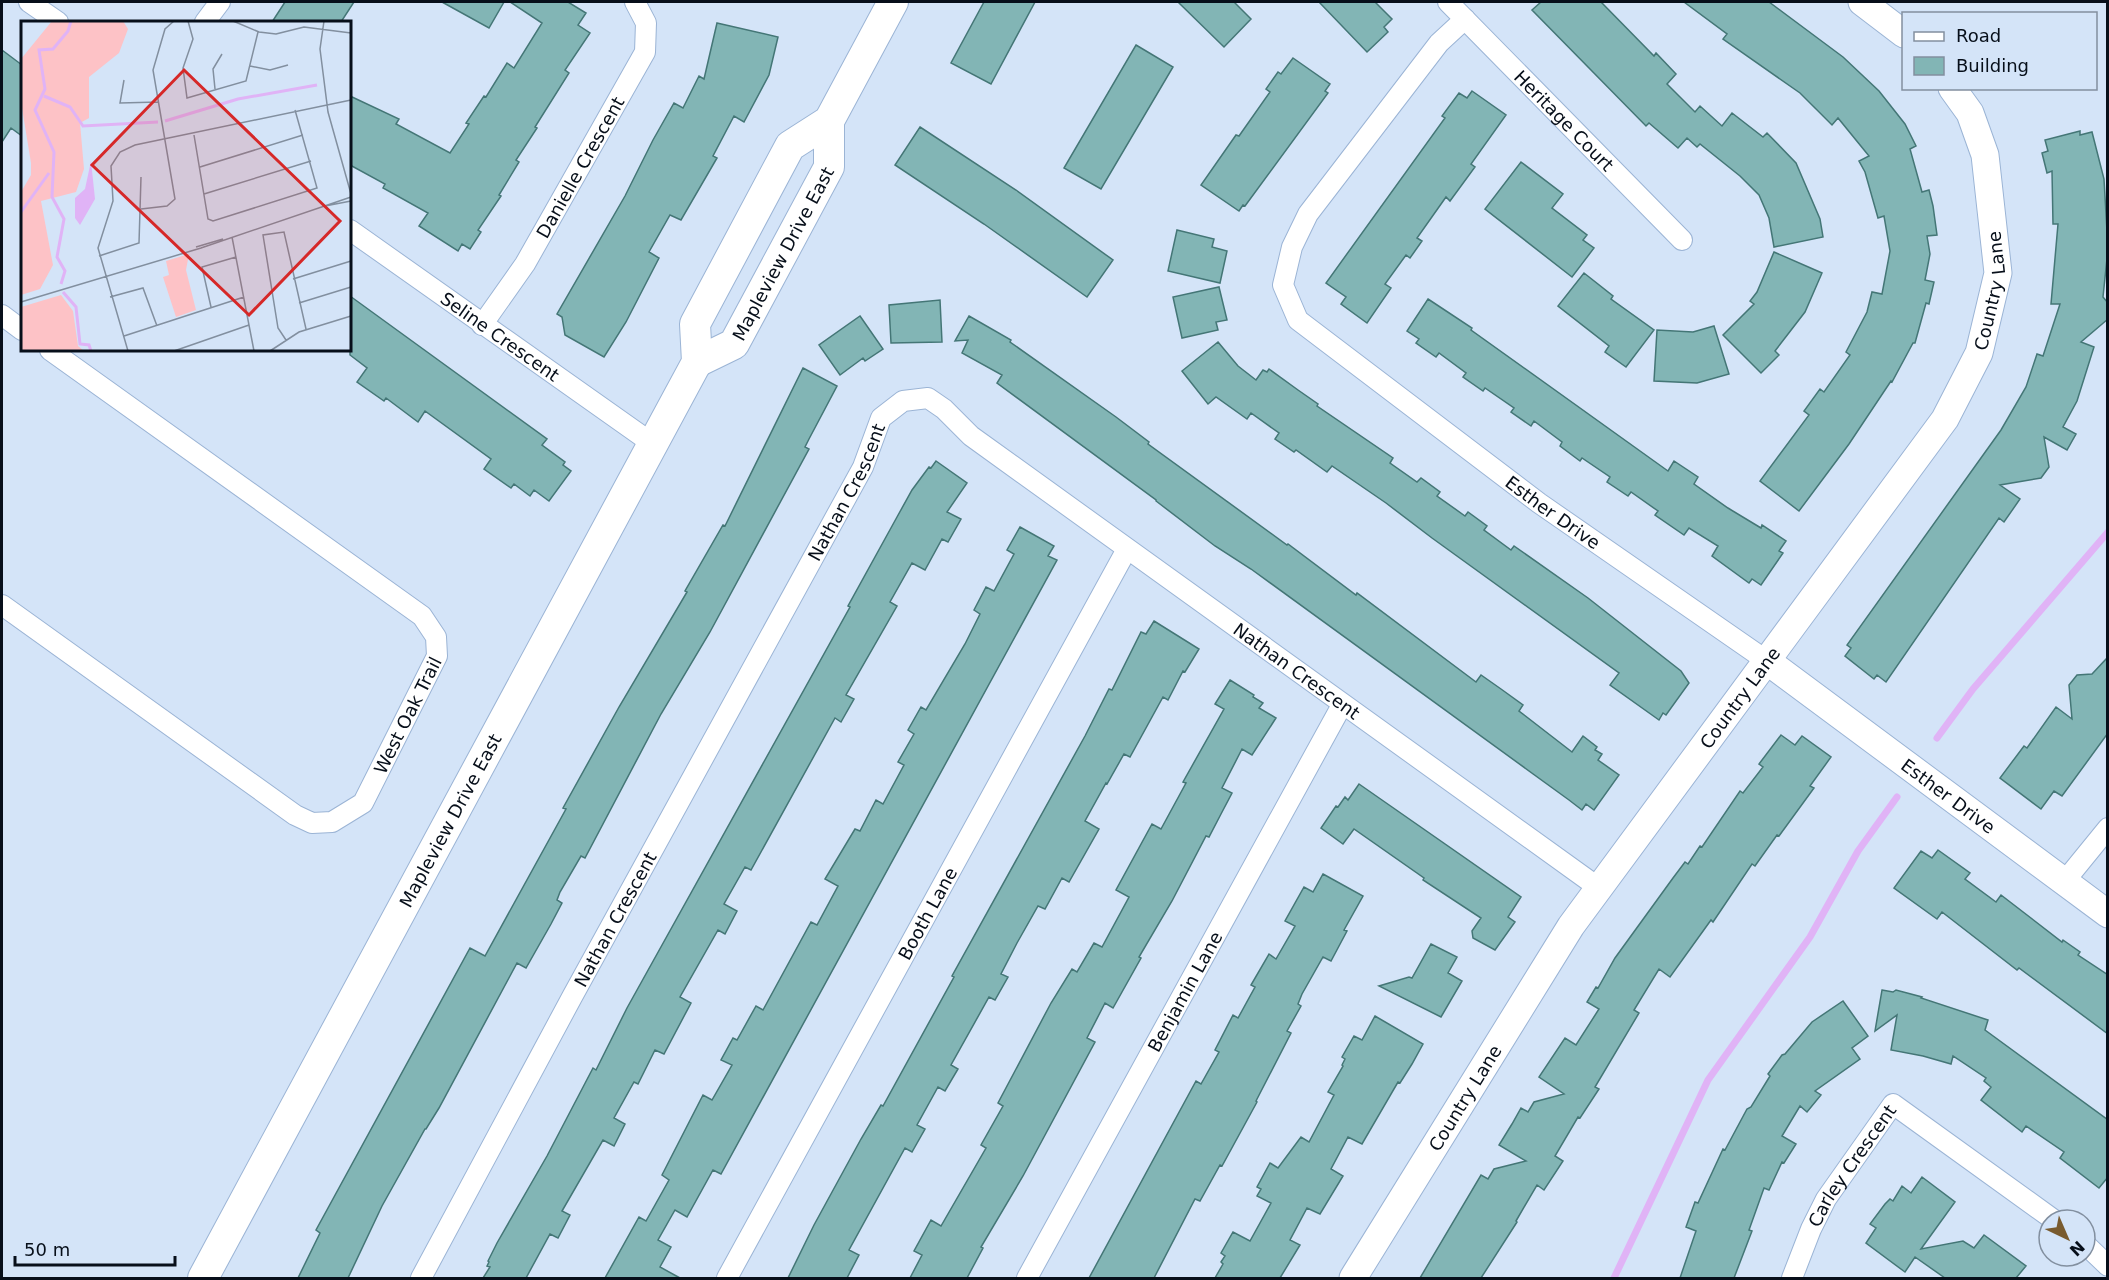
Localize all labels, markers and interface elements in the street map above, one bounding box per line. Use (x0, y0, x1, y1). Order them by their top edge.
legend (1902, 12, 2097, 90)
inset map (21, 21, 351, 351)
text: Road (1956, 25, 2001, 46)
text: Building (1956, 55, 2029, 76)
street label: Heritage Court (1510, 66, 1618, 175)
street label: Danielle Crescent (532, 93, 628, 241)
street label: Mapleview Drive East (728, 163, 838, 344)
street label: Country Lane (1970, 230, 2009, 352)
street label: Seline Crescent (437, 287, 564, 385)
street label: Nathan Crescent (803, 420, 889, 564)
street label: Esther Drive (1502, 471, 1605, 553)
street label: Nathan Crescent (1230, 618, 1364, 723)
street label: Country Lane (1695, 643, 1784, 752)
street label: West Oak Trail (369, 653, 445, 777)
street label: Mapleview Drive East (395, 730, 505, 911)
street label: Esther Drive (1897, 754, 2000, 837)
street label: Nathan Crescent (569, 848, 660, 990)
street label: Booth Lane (893, 863, 961, 963)
street label: Benjamin Lane (1143, 928, 1226, 1055)
street label: Country Lane (1424, 1041, 1505, 1155)
street label: Carley Crescent (1803, 1100, 1900, 1230)
north arrow (2037, 1208, 2097, 1268)
scale bar (15, 1229, 176, 1267)
text: N (2066, 1237, 2088, 1260)
text: 50 m (24, 1239, 70, 1260)

